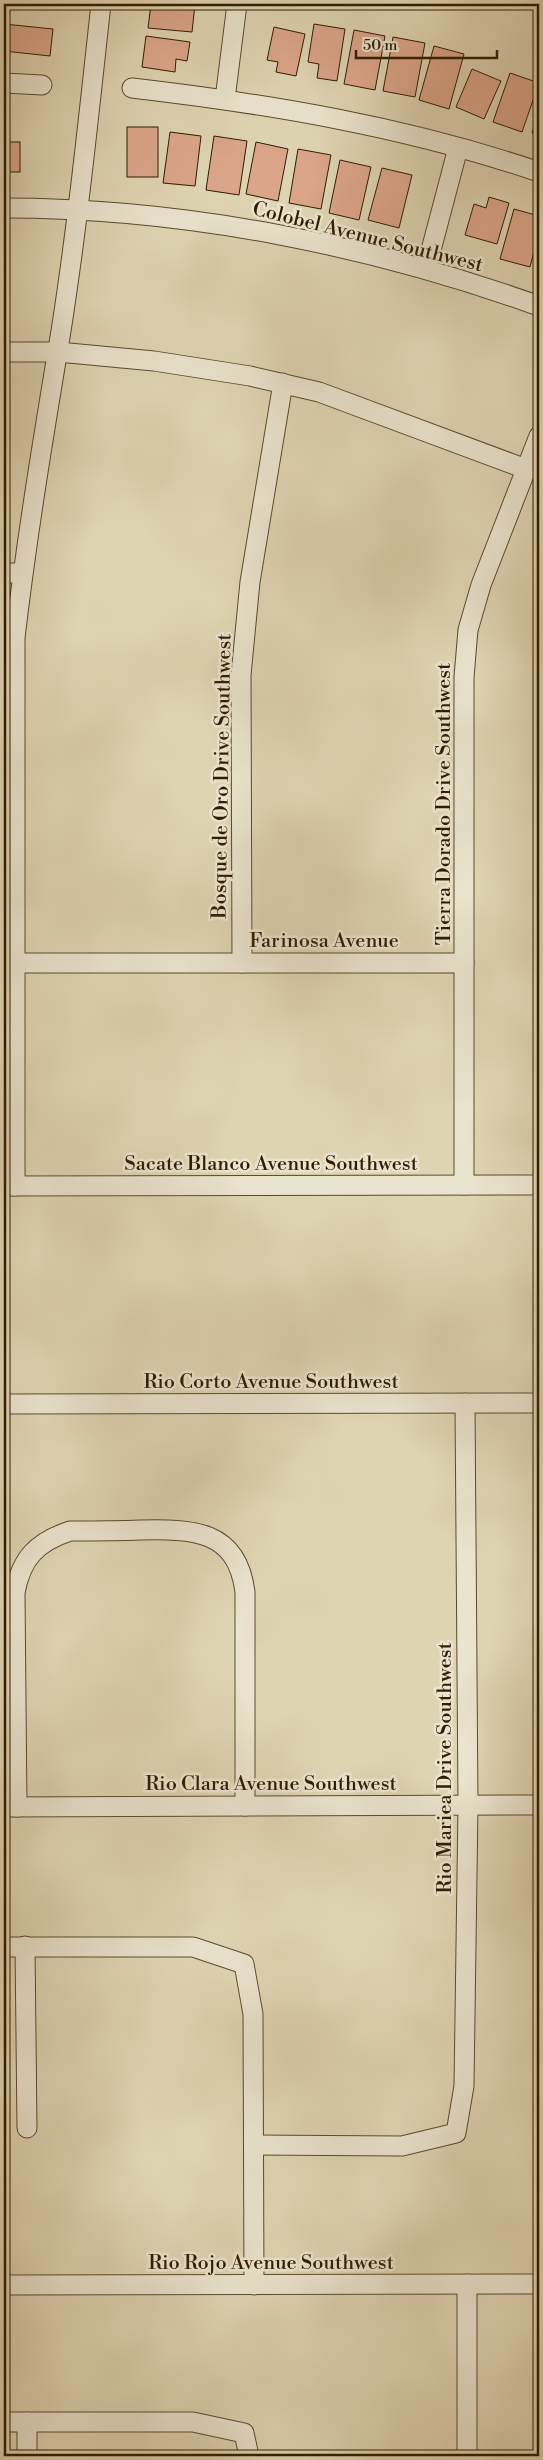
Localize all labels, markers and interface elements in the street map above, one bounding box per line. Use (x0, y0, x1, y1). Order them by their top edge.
scale bar (356, 28, 497, 60)
text: 50 m (363, 36, 397, 55)
street label: Colobel Avenue Southwest (250, 197, 486, 278)
street label: Bosque de Oro Drive Southwest (207, 633, 237, 920)
street label: Tierra Dorado Drive Southwest (432, 663, 457, 945)
street label: Farinosa Avenue (249, 929, 399, 954)
street label: Sacate Blanco Avenue Southwest (124, 1152, 418, 1177)
street label: Rio Corto Avenue Southwest (143, 1370, 399, 1395)
street label: Rio Mariea Drive Southwest (433, 1642, 458, 1894)
street label: Rio Clara Avenue Southwest (145, 1772, 397, 1797)
street label: Rio Rojo Avenue Southwest (148, 2251, 394, 2276)

